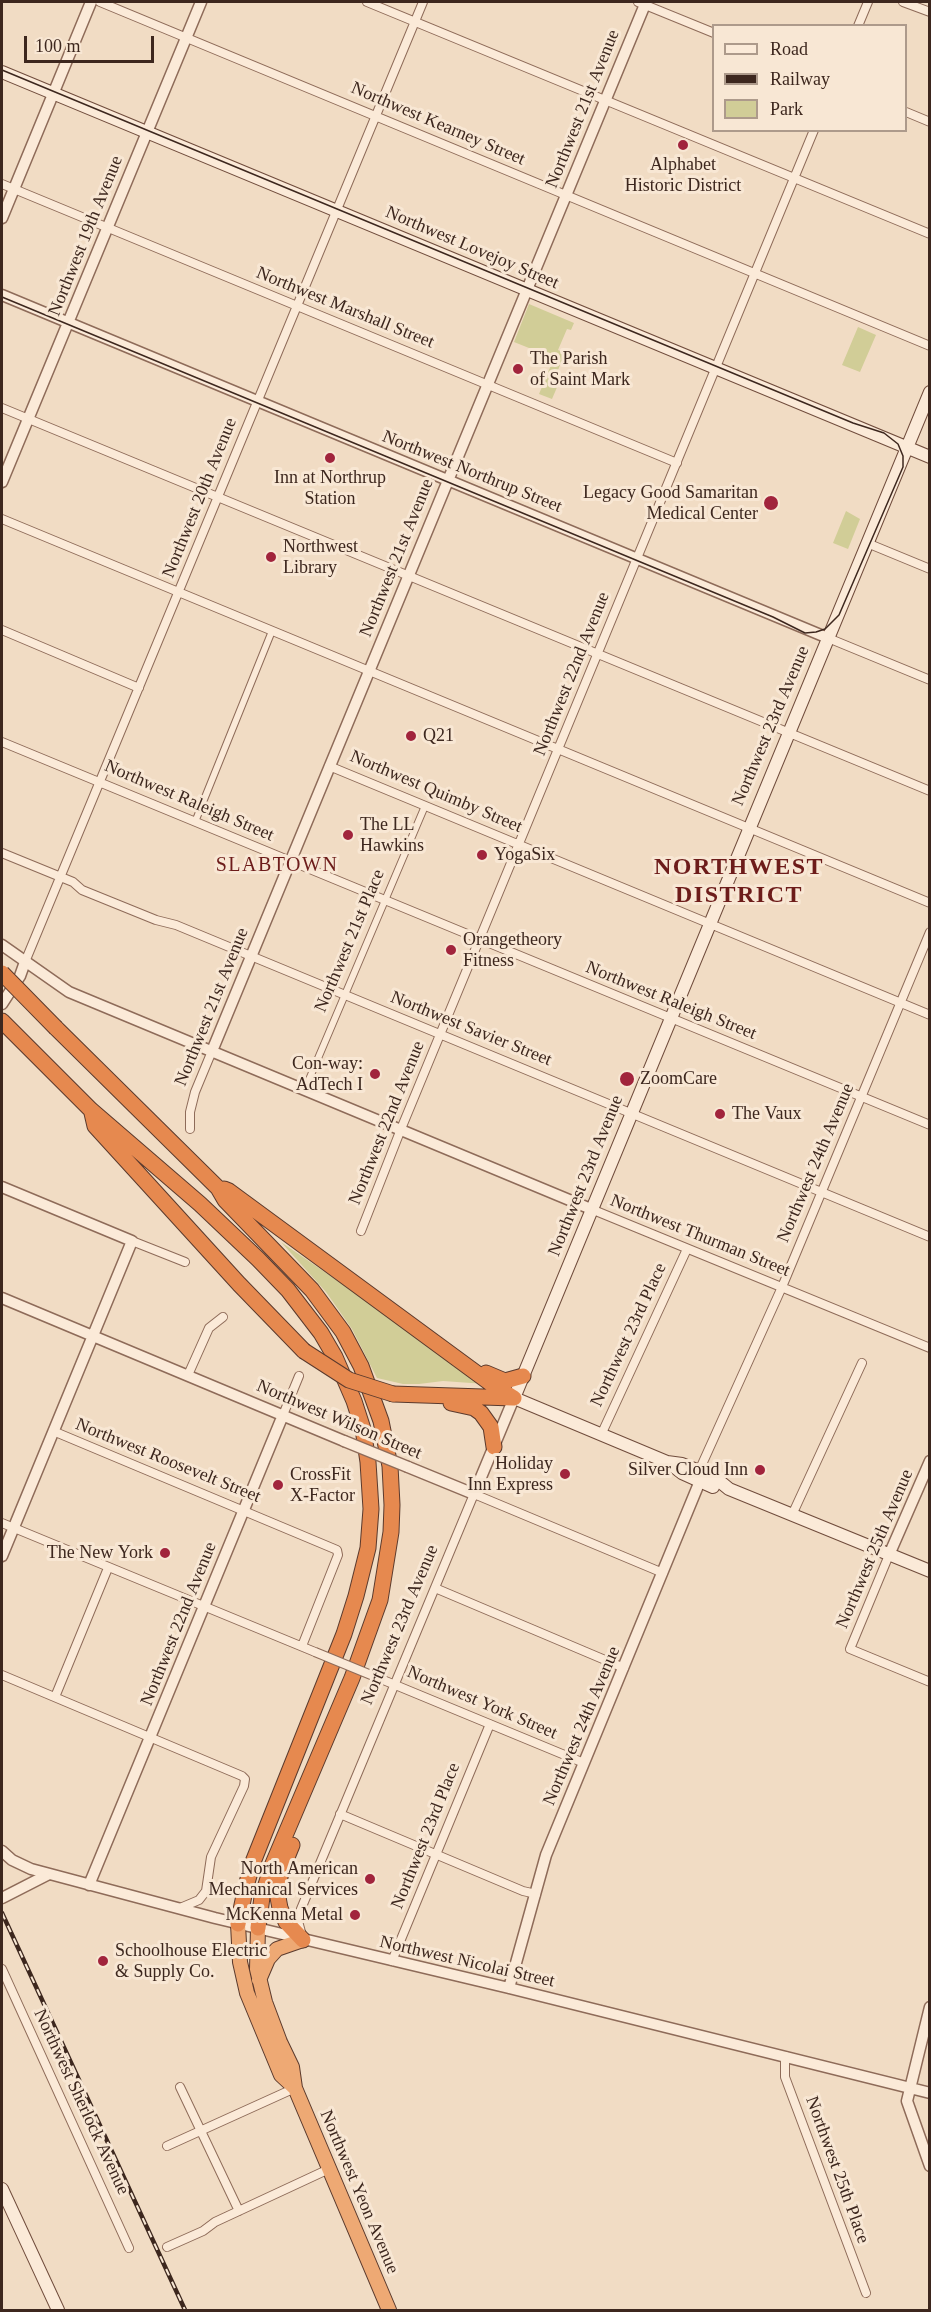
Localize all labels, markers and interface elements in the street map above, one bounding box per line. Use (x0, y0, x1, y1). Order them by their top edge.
scale bar (27, 24, 158, 62)
legend (712, 24, 907, 132)
street label: Northwest 21st Avenue (541, 27, 625, 191)
text: 100 m (35, 36, 81, 56)
text: Road (770, 39, 808, 59)
text: Railway (770, 69, 830, 89)
street label: Northwest Kearney Street (348, 78, 528, 170)
text: Park (770, 99, 803, 119)
marker: Alphabet Historic District (676, 138, 690, 152)
street label: Northwest 19th Avenue (44, 153, 128, 319)
place label: Alphabet Historic District (625, 154, 741, 196)
street label: Northwest Lovejoy Street (382, 202, 562, 294)
street label: Northwest Marshall Street (253, 262, 437, 354)
place label: The Parish of Saint Mark (530, 348, 630, 391)
marker: The Parish of Saint Mark (511, 362, 525, 376)
street label: Northwest 20th Avenue (158, 415, 242, 581)
street label: Northwest Northrup Street (379, 426, 565, 518)
marker: Inn at Northrup Station (323, 451, 337, 465)
place label: Inn at Northrup Station (274, 467, 386, 510)
street label: Northwest 21st Avenue (355, 476, 439, 640)
place label: Legacy Good Samaritan Medical Center (583, 482, 758, 524)
marker: Legacy Good Samaritan Medical Center (762, 494, 780, 512)
place label: Northwest Library (283, 536, 358, 578)
marker: Northwest Library (264, 550, 278, 564)
street label: Northwest 22nd Avenue (529, 589, 615, 759)
street label: Northwest 23rd Avenue (728, 643, 814, 809)
place label: Q21 (423, 725, 454, 747)
marker: Q21 (404, 729, 418, 743)
street label: Northwest Quimby Street (347, 746, 525, 838)
street label: Northwest Raleigh Street (101, 756, 277, 846)
place label: The LL Hawkins (360, 814, 424, 856)
marker: The LL Hawkins (341, 828, 355, 842)
place label: YogaSix (494, 844, 555, 866)
marker: YogaSix (475, 848, 489, 862)
district label: SLABTOWN (216, 854, 338, 878)
district label: NORTHWEST DISTRICT (654, 854, 824, 910)
street label: Northwest 21st Place (310, 866, 390, 1016)
street label: Northwest 21st Avenue (170, 925, 254, 1089)
place label: Orangetheory Fitness (463, 929, 562, 972)
marker: Orangetheory Fitness (444, 943, 458, 957)
street label: Northwest Raleigh Street (583, 957, 759, 1045)
street label: Northwest Savier Street (387, 987, 555, 1071)
street label: Northwest 22nd Avenue (344, 1038, 430, 1208)
place label: Con-way: AdTech I (292, 1053, 363, 1096)
marker: Con-way: AdTech I (368, 1067, 382, 1081)
place label: ZoomCare (640, 1068, 717, 1090)
marker: ZoomCare (618, 1070, 636, 1088)
street label: Northwest 24th Avenue (773, 1080, 859, 1246)
street label: Northwest 23rd Avenue (544, 1092, 628, 1260)
place label: The Vaux (732, 1103, 801, 1125)
marker: The Vaux (713, 1107, 727, 1121)
street label: Northwest Thurman Street (607, 1190, 793, 1282)
street label: Northwest 23rd Place (586, 1260, 672, 1410)
street label: Northwest Wilson Street (253, 1375, 425, 1465)
street label: Northwest Roosevelt Street (72, 1414, 264, 1508)
place label: Holiday Inn Express (468, 1453, 553, 1496)
place label: Silver Cloud Inn (628, 1459, 748, 1481)
marker: Silver Cloud Inn (753, 1463, 767, 1477)
place label: CrossFit X-Factor (290, 1464, 355, 1506)
street label: Northwest 25th Avenue (832, 1466, 918, 1632)
marker: Holiday Inn Express (558, 1467, 572, 1481)
marker: CrossFit X-Factor (271, 1478, 285, 1492)
street label: Northwest 22nd Avenue (136, 1539, 222, 1709)
place label: The New York (47, 1542, 153, 1564)
street label: Northwest 23rd Avenue (357, 1542, 443, 1708)
marker: The New York (158, 1546, 172, 1560)
street label: Northwest 24th Avenue (539, 1643, 625, 1809)
street label: Northwest York Street (404, 1662, 560, 1744)
street label: Northwest 23rd Place (387, 1760, 465, 1912)
place label: North American Mechanical Services (209, 1858, 358, 1900)
marker: North American Mechanical Services (363, 1872, 377, 1886)
place label: McKenna Metal (226, 1904, 343, 1926)
marker: McKenna Metal (348, 1908, 362, 1922)
street label: Northwest Nicolai Street (377, 1931, 557, 1993)
place label: Schoolhouse Electric & Supply Co. (115, 1940, 267, 1982)
marker: Schoolhouse Electric & Supply Co. (96, 1954, 110, 1968)
street label: Northwest Sherlock Avenue (28, 2006, 134, 2198)
street label: Northwest 25th Place (800, 2093, 874, 2247)
street label: Northwest Yeon Avenue (315, 2107, 403, 2277)

